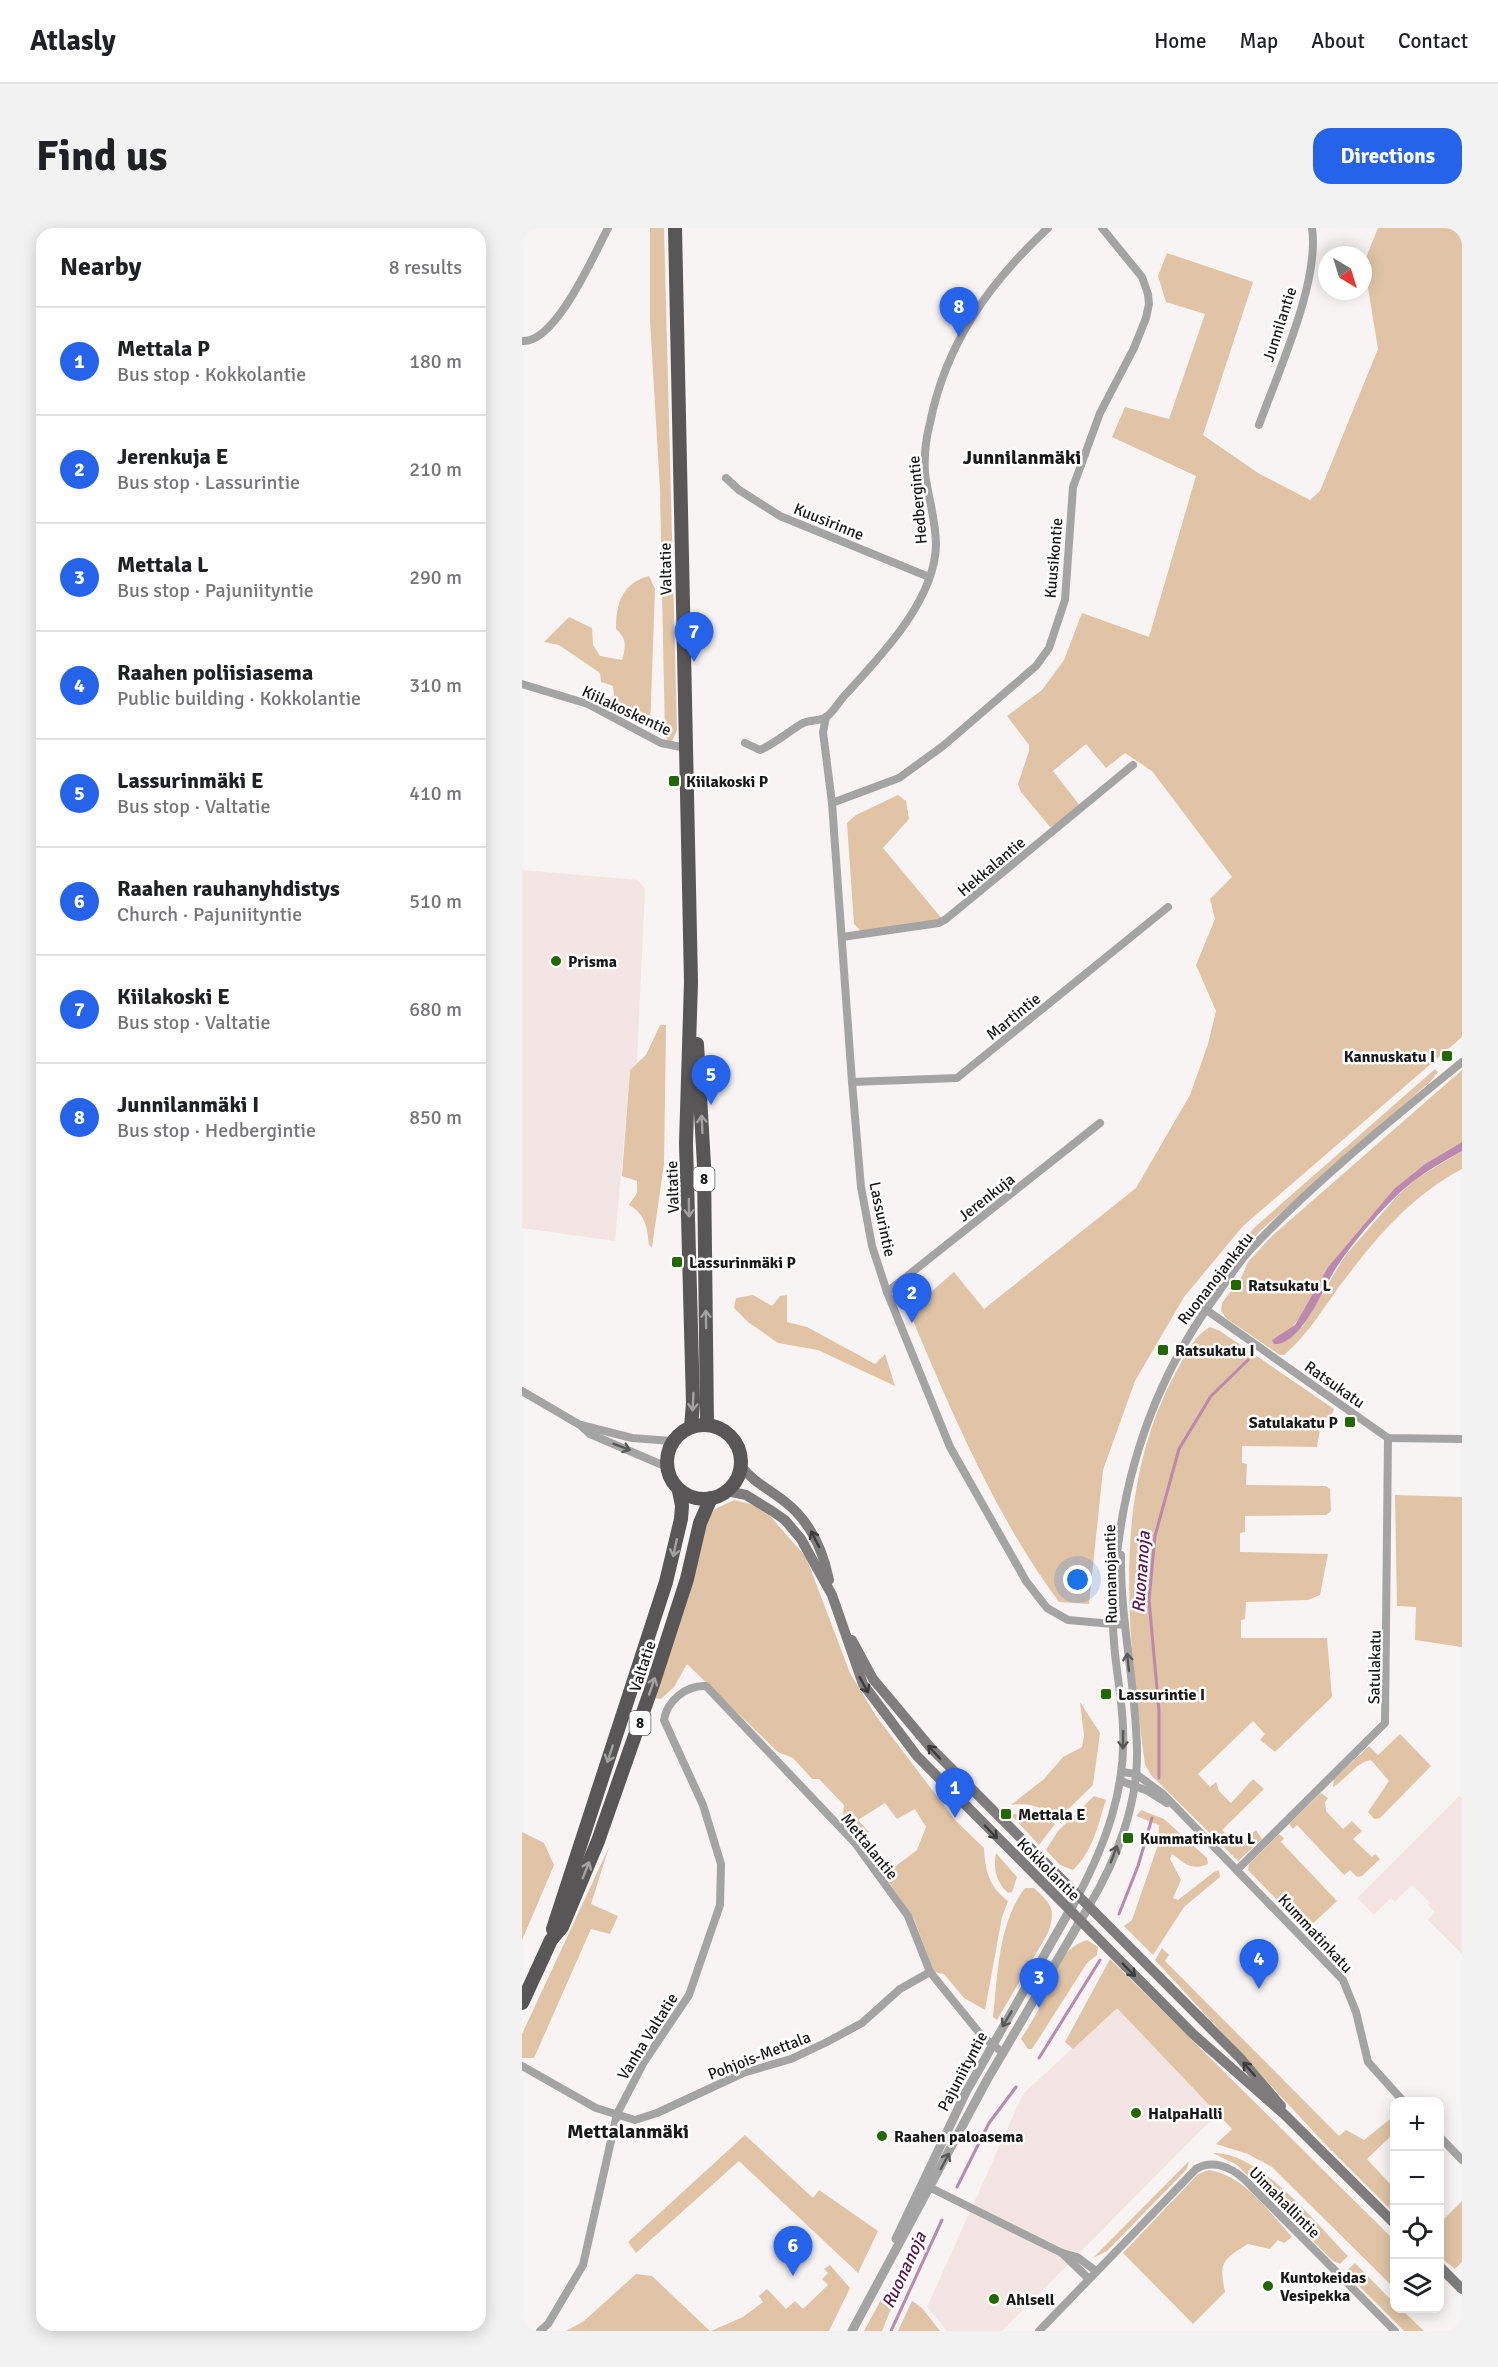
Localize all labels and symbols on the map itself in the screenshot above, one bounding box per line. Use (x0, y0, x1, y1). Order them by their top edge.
north arrow (1318, 246, 1372, 300)
street label: Junnilantie (1258, 284, 1301, 364)
pin: 8 (940, 288, 978, 337)
district label: Junnilanmäki (963, 445, 1081, 470)
street label: Hedbergintie (904, 455, 932, 545)
street label: Kuusirinne (791, 499, 867, 545)
street label: Kuusikontie (1041, 517, 1067, 599)
street label: Valtatie (656, 542, 676, 596)
pin: 7 (674, 612, 714, 662)
street label: Kiilakoskentie (579, 681, 675, 740)
place label: Kiilakoski P (686, 772, 768, 792)
marker: Kiilakoski P (667, 774, 681, 788)
street label: Hekkalantie (954, 833, 1030, 901)
place label: Prisma (568, 952, 617, 972)
marker: Prisma (549, 954, 563, 968)
street label: Martintie (982, 989, 1045, 1045)
place label: Kannuskatu I (1344, 1047, 1435, 1067)
marker: Kannuskatu I (1440, 1049, 1454, 1063)
pin: 5 (692, 1056, 730, 1105)
one-way arrow (696, 1115, 707, 1135)
street label: Valtatie (662, 1160, 684, 1214)
road number: 8 (694, 1167, 714, 1191)
street label: Jerenkuja (954, 1169, 1019, 1226)
street label: Lassurintie (864, 1180, 900, 1259)
one-way arrow (684, 1198, 695, 1218)
street label: Ruonanojankatu (1173, 1228, 1258, 1329)
place label: Lassurinmäki P (689, 1253, 796, 1273)
marker: Lassurinmäki P (670, 1255, 684, 1269)
pin: 2 (892, 1274, 932, 1323)
place label: Ratsukatu L (1248, 1276, 1331, 1296)
marker: Ratsukatu L (1229, 1278, 1243, 1292)
one-way arrow (700, 1310, 712, 1330)
place label: Ratsukatu I (1175, 1341, 1255, 1361)
marker: Ratsukatu I (1156, 1343, 1170, 1357)
street label: Ratsukatu (1300, 1357, 1368, 1413)
one-way arrow (687, 1392, 698, 1412)
place label: Satulakatu P (1249, 1413, 1338, 1433)
marker: Satulakatu P (1343, 1415, 1357, 1429)
one-way arrow (612, 1442, 631, 1453)
street label: Ruonanojantie (1100, 1524, 1122, 1624)
water label: Ruonanoja (1127, 1530, 1155, 1614)
one-way arrow (809, 1531, 820, 1549)
one-way arrow (669, 1538, 680, 1557)
your location (1063, 1565, 1092, 1594)
street label: Satulakatu (1364, 1630, 1386, 1704)
street label: Valtatie (625, 1638, 661, 1694)
one-way arrow (1122, 1653, 1133, 1673)
one-way arrow (858, 1676, 870, 1693)
one-way arrow (648, 1677, 659, 1696)
place label: Lassurintie I (1118, 1685, 1205, 1705)
marker: Lassurintie I (1099, 1687, 1113, 1701)
road number: 8 (630, 1711, 650, 1735)
one-way arrow (1117, 1730, 1129, 1750)
one-way arrow (603, 1744, 614, 1763)
one-way arrow (927, 1744, 941, 1759)
pin: 1 (936, 1768, 974, 1818)
place label: Mettala E (1018, 1805, 1085, 1825)
marker: Mettala E (999, 1807, 1013, 1821)
street label: Mettalantie (836, 1809, 902, 1884)
one-way arrow (984, 1825, 998, 1840)
place label: Kummatinkatu L (1140, 1829, 1256, 1849)
marker: Kummatinkatu L (1121, 1831, 1135, 1845)
street label: Kokkolantie (1012, 1834, 1084, 1906)
one-way arrow (1110, 1845, 1121, 1863)
one-way arrow (581, 1861, 592, 1879)
street label: Kummatinkatu (1274, 1890, 1357, 1977)
pin: 4 (1240, 1940, 1278, 1989)
pin: 3 (1020, 1958, 1058, 2008)
one-way arrow (1122, 1962, 1136, 1977)
street label: Vanha Valtatie (613, 1989, 682, 2084)
one-way arrow (1001, 2010, 1013, 2027)
street label: Pohjois-Mettala (705, 2027, 814, 2085)
street label: Pajuniityntie (934, 2028, 992, 2115)
one-way arrow (1242, 2061, 1256, 2076)
place label: HalpaHalli (1148, 2104, 1223, 2124)
marker: HalpaHalli (1129, 2106, 1143, 2120)
district label: Mettalanmäki (567, 2119, 689, 2144)
place label: Raahen paloasema (894, 2127, 1023, 2147)
marker: Raahen paloasema (875, 2129, 889, 2143)
one-way arrow (939, 2153, 951, 2170)
street label: Uimahallintie (1244, 2163, 1324, 2243)
pin: 6 (774, 2226, 812, 2276)
water label: Ruonanoja (877, 2227, 932, 2312)
place label: Kuntokeidas Vesipekka (1280, 2268, 1366, 2306)
marker: Kuntokeidas Vesipekka (1261, 2279, 1275, 2293)
place label: Ahlsell (1006, 2290, 1055, 2310)
marker: Ahlsell (987, 2292, 1001, 2306)

